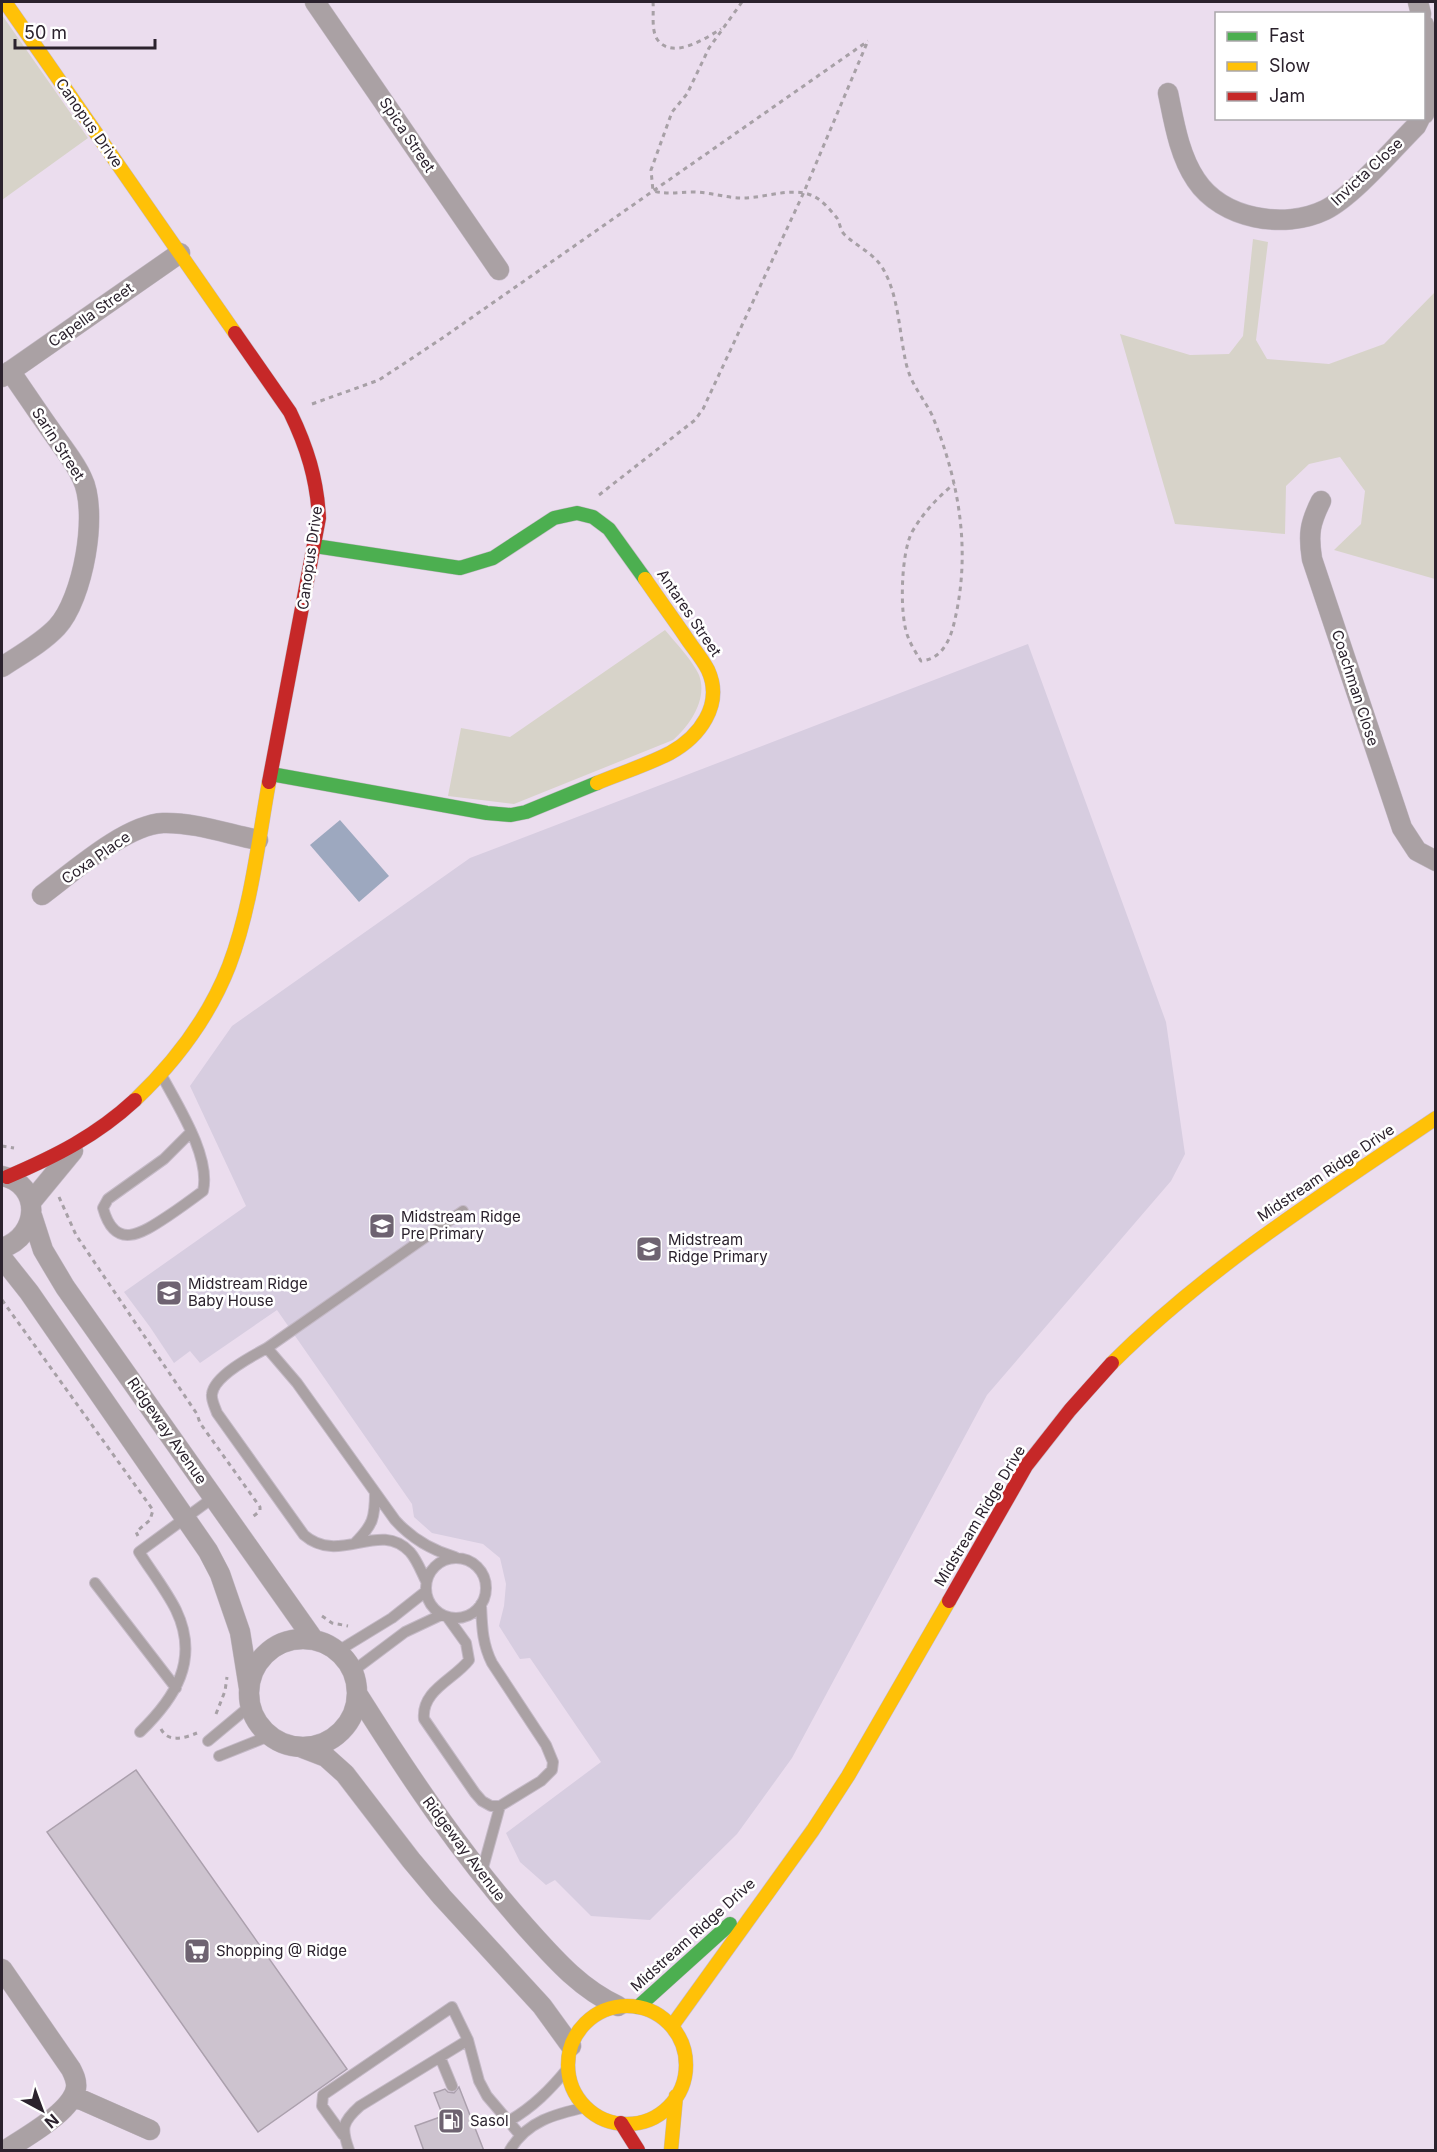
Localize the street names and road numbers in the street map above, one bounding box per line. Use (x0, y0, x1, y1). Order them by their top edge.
street label: Canopus Drive (52, 74, 127, 171)
street label: Spica Street (375, 94, 439, 176)
street label: Invicta Close (1327, 134, 1406, 210)
street label: Capella Street (44, 278, 137, 351)
street label: Sarin Street (28, 404, 89, 484)
street label: Canopus Drive (293, 505, 326, 611)
street label: Antares Street (653, 565, 726, 660)
street label: Coachman Close (1328, 627, 1383, 748)
street label: Coxa Place (58, 827, 134, 888)
street label: Midstream Ridge Drive (1254, 1120, 1398, 1226)
street label: Ridgeway Avenue (124, 1374, 211, 1488)
street label: Midstream Ridge Drive (930, 1442, 1029, 1590)
street label: Ridgeway Avenue (419, 1793, 510, 1905)
street label: Midstream Ridge Drive (626, 1874, 759, 1996)

